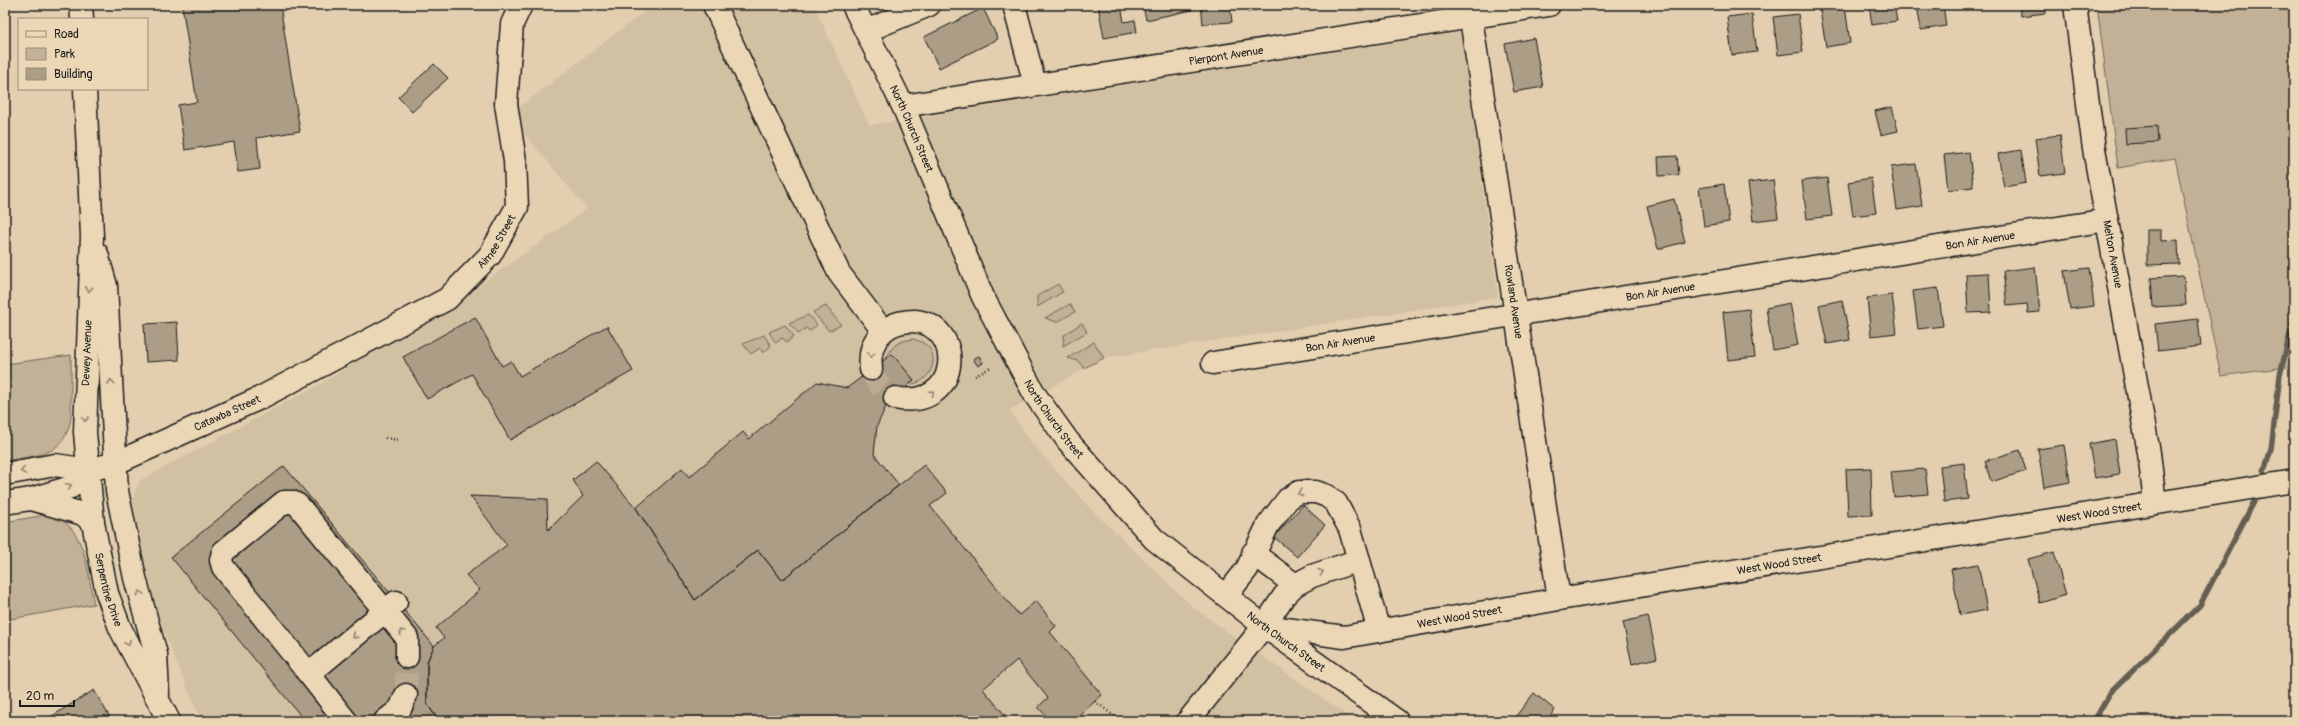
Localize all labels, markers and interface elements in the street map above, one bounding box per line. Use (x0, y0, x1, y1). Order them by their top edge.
legend (18, 18, 148, 90)
text: Road (54, 27, 79, 42)
street label: Pierpont Avenue (1188, 43, 1265, 68)
text: Park (54, 47, 75, 62)
text: Building (54, 67, 93, 82)
street label: North Church Street (887, 83, 937, 175)
street label: Aimee Street (474, 211, 518, 271)
street label: Melton Avenue (2100, 219, 2126, 290)
street label: Bon Air Avenue (1945, 228, 2016, 252)
street label: Rowland Avenue (1502, 264, 1526, 340)
street label: Bon Air Avenue (1625, 279, 1696, 303)
one-way arrow (85, 286, 94, 292)
street label: Dewey Avenue (79, 319, 95, 386)
street label: Bon Air Avenue (1305, 331, 1377, 355)
one-way arrow (867, 352, 876, 358)
street label: North Church Street (1021, 377, 1087, 461)
one-way arrow (107, 379, 116, 385)
one-way arrow (928, 390, 935, 398)
street label: Catawba Street (192, 392, 263, 433)
one-way arrow (81, 416, 89, 422)
one-way arrow (20, 466, 26, 475)
one-way arrow (65, 483, 72, 491)
one-way arrow (1297, 488, 1304, 497)
street label: West Wood Street (2056, 499, 2143, 526)
street label: West Wood Street (1736, 550, 1823, 577)
street label: Serpentine Drive (93, 551, 126, 629)
one-way arrow (1317, 568, 1324, 577)
one-way arrow (136, 590, 144, 597)
street label: West Wood Street (1416, 603, 1503, 630)
street label: North Church Street (1244, 609, 1328, 675)
one-way arrow (399, 629, 406, 637)
one-way arrow (352, 632, 359, 639)
one-way arrow (124, 639, 131, 646)
scale bar (20, 682, 74, 708)
text: 20 m (26, 689, 55, 704)

